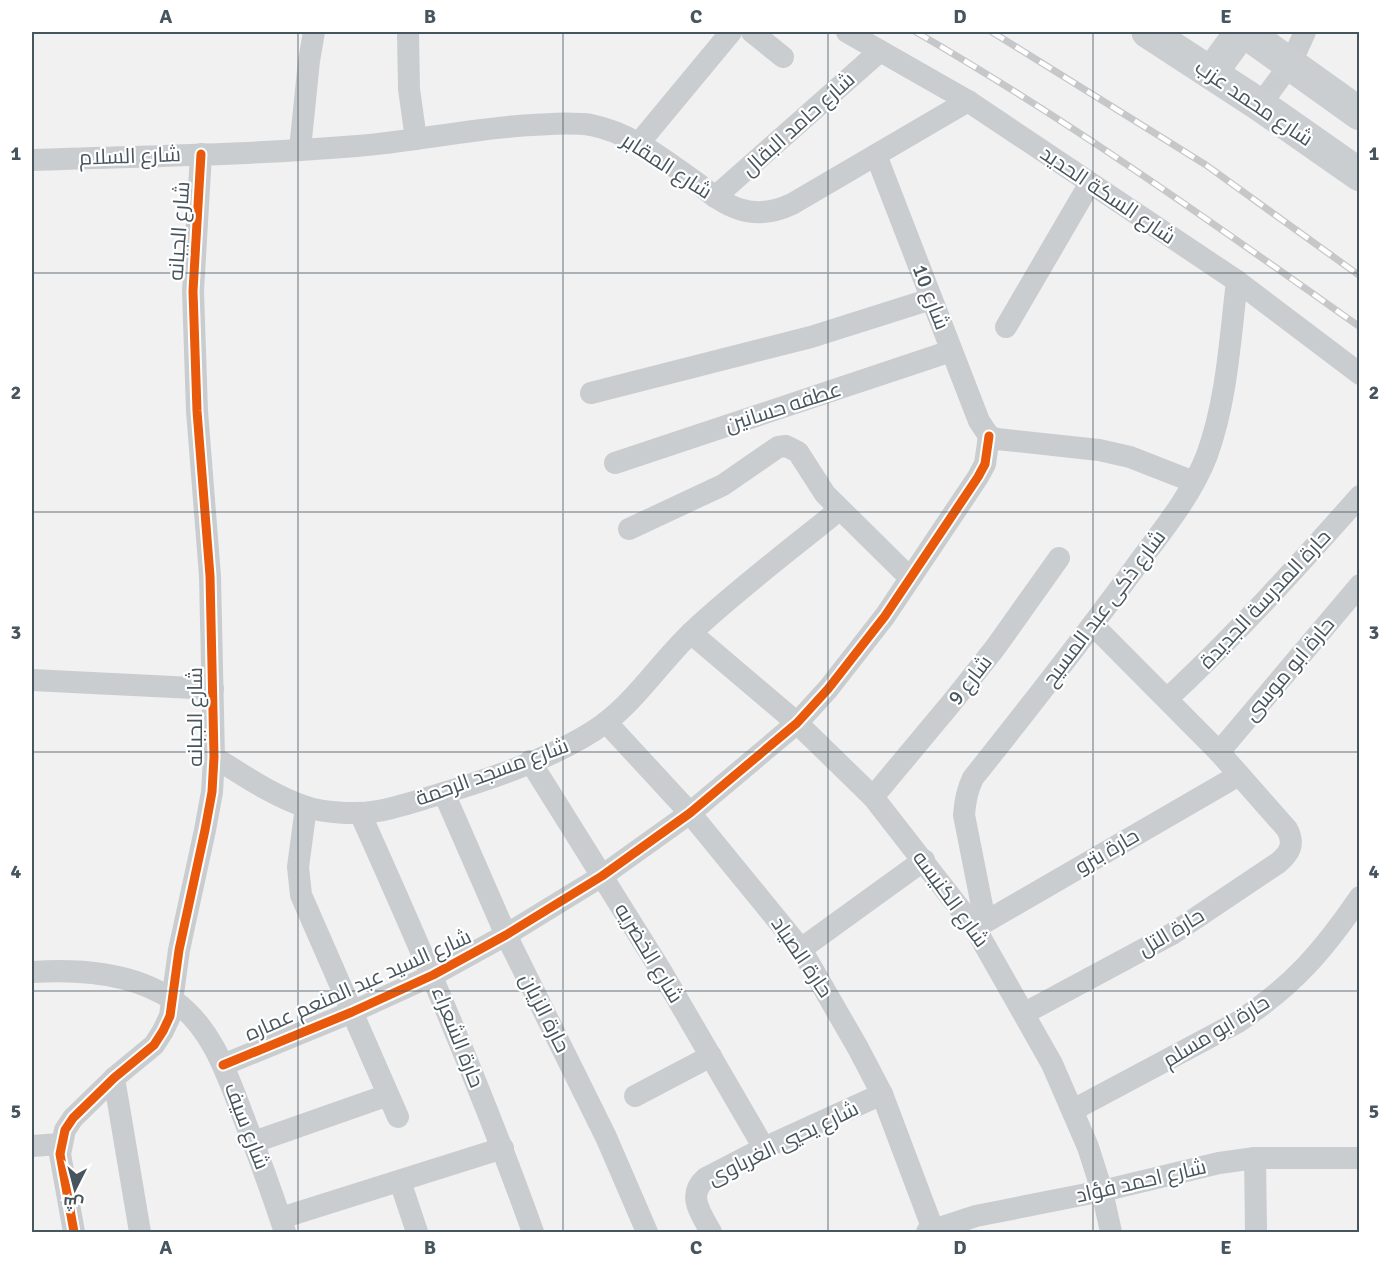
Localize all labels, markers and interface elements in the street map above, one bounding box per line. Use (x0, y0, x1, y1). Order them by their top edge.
text: A (160, 4, 173, 29)
text: B (424, 4, 436, 29)
text: C (690, 4, 702, 29)
text: D (953, 4, 967, 29)
text: E (1220, 4, 1232, 29)
street label: شارع محمد عزب (1189, 54, 1318, 153)
street label: شارع حامد البقال (736, 66, 861, 182)
street label: شارع المقابر (616, 127, 717, 206)
street label: شارع السكة الحديد (1035, 140, 1181, 251)
text: 1 (11, 141, 22, 166)
street label: شارع السلام (79, 141, 181, 172)
text: 1 (1369, 141, 1380, 166)
street label: شارع الجبانه (163, 180, 196, 282)
street label: شارع 10 (906, 261, 955, 334)
street label: عطفه حسانين (722, 376, 844, 438)
text: 2 (11, 380, 21, 405)
text: 2 (1369, 380, 1379, 405)
street label: حارة المدرسة الجديدة (1194, 524, 1336, 674)
street label: شارع ذكى عبد المسيح (1037, 525, 1172, 692)
street label: حارة ابو موسى (1238, 612, 1340, 726)
text: 3 (11, 620, 21, 645)
text: 3 (1369, 620, 1379, 645)
street label: شارع 9 (942, 650, 998, 711)
street label: شارع الجبانه (182, 667, 209, 767)
street label: شارع مسجد الرحمة (412, 732, 572, 813)
street label: حارة بترو (1070, 822, 1144, 880)
street label: شارع الكنيسه (906, 846, 995, 953)
text: 4 (11, 859, 22, 884)
text: 4 (1369, 859, 1380, 884)
street label: شارع الخضريه (608, 898, 689, 1008)
street label: حارة التل (1133, 902, 1209, 962)
street label: حارة الصياد (765, 912, 839, 1002)
street label: شارع السيد عبد المنعم عماره (241, 923, 476, 1048)
street label: حارة الزيان (514, 969, 576, 1057)
street label: حارة الشعراء (426, 983, 490, 1091)
street label: حارة ابو مسلم (1158, 989, 1275, 1074)
street label: شارع سيف (218, 1079, 275, 1173)
street label: شارع يحيي الغرباوى (703, 1095, 863, 1192)
text: 5 (11, 1099, 21, 1124)
text: 5 (1369, 1099, 1379, 1124)
street label: شارع احمد فؤاد (1073, 1153, 1209, 1210)
north arrow (45, 1159, 105, 1219)
text: ش (62, 1192, 85, 1214)
text: A (160, 1235, 173, 1260)
text: B (424, 1235, 436, 1260)
text: C (690, 1235, 702, 1260)
text: D (953, 1235, 967, 1260)
text: E (1220, 1235, 1232, 1260)

